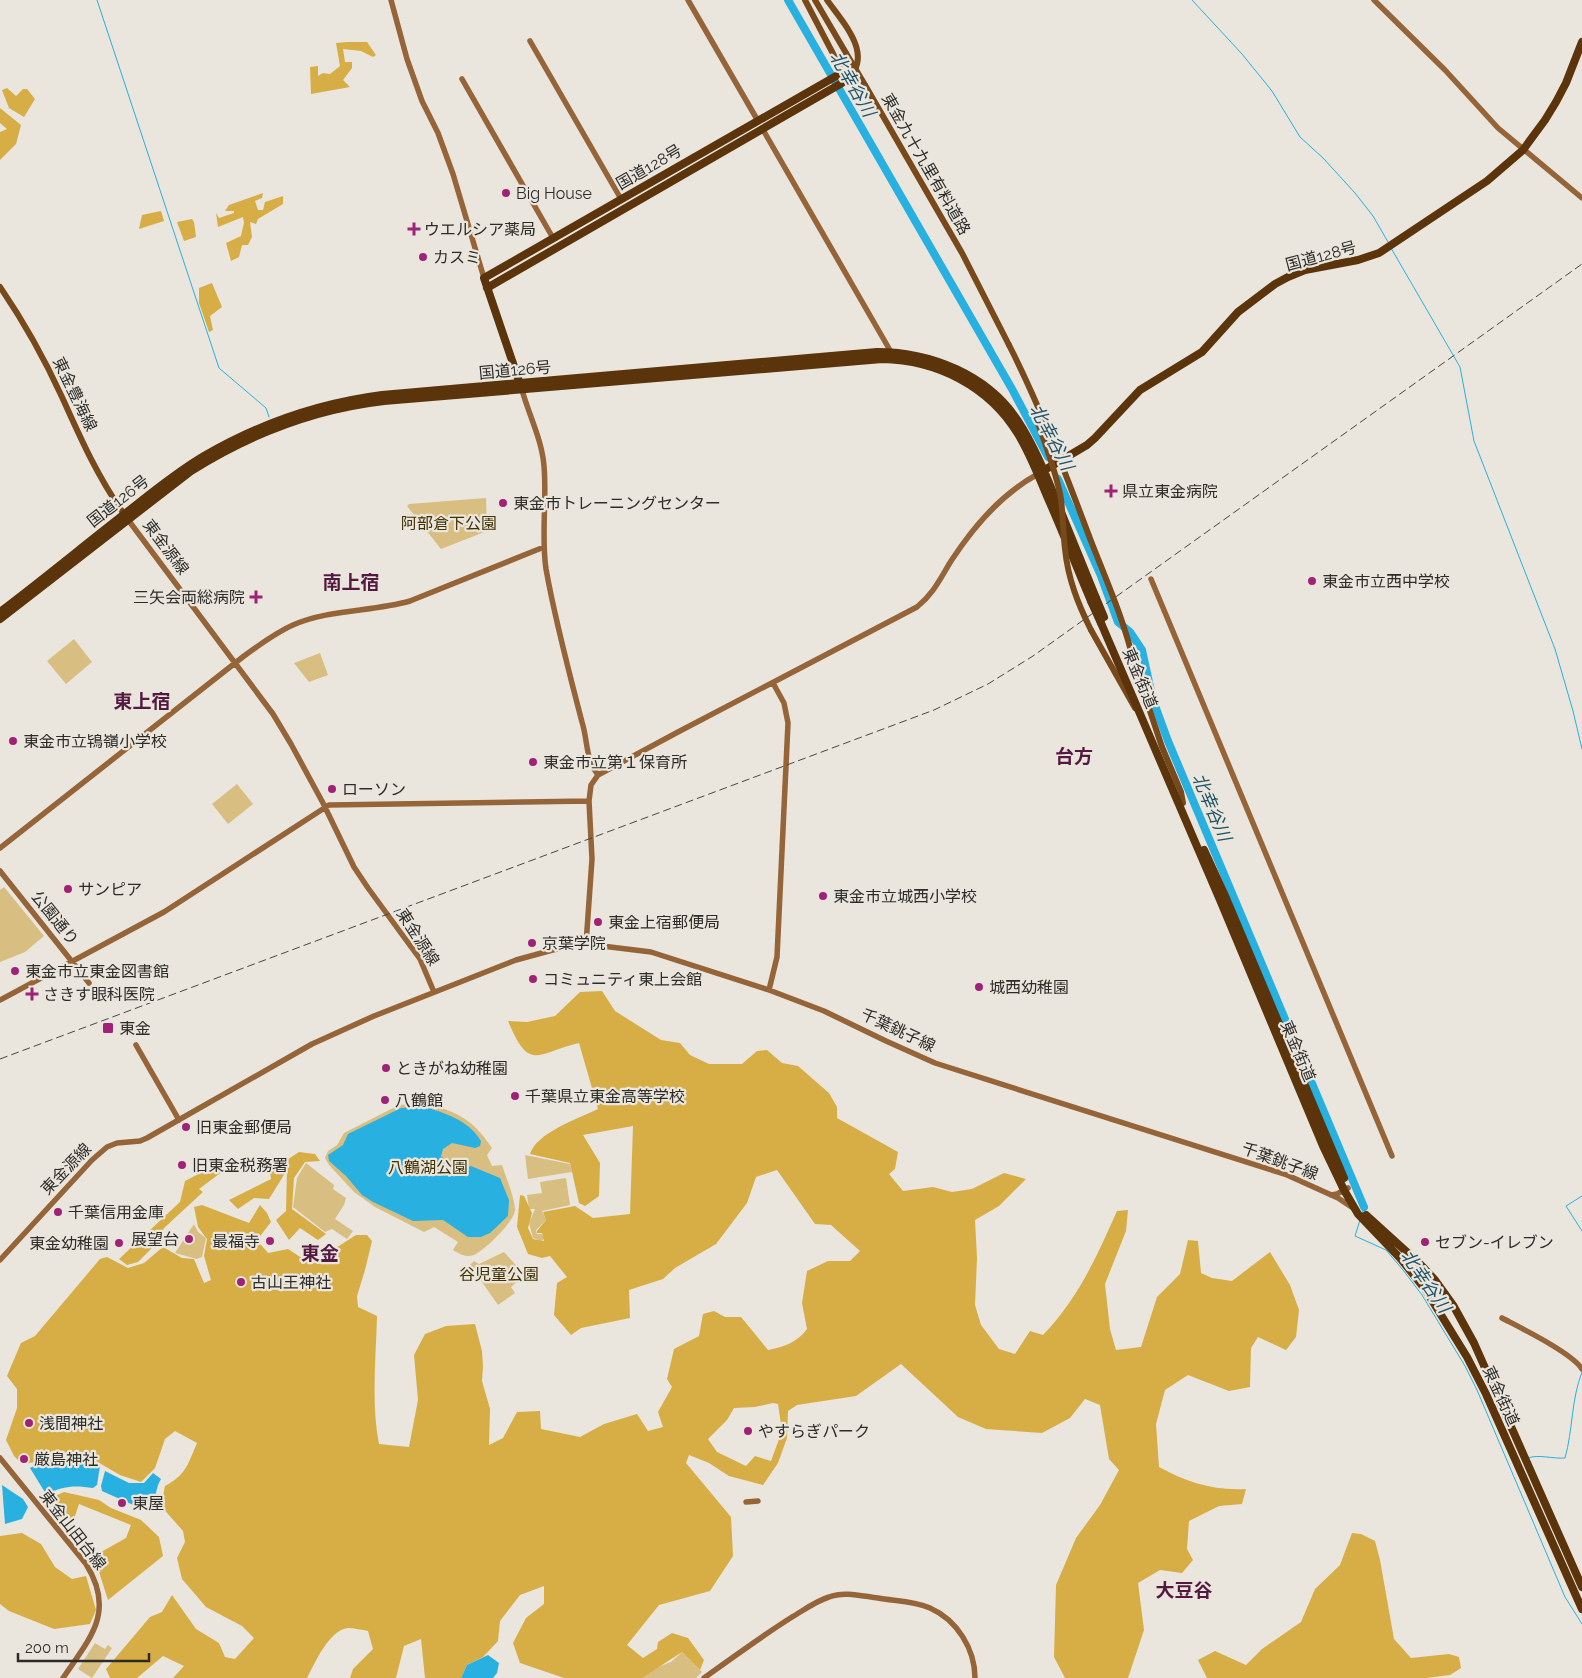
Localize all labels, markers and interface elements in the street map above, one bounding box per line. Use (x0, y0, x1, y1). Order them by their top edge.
water label: 北幸谷川 (826, 48, 881, 122)
street label: 東金九十九里有料道路 (878, 90, 974, 238)
street label: 国道128号 (613, 141, 685, 193)
place label: Big House (516, 184, 592, 203)
marker: Big House (500, 187, 512, 199)
place label: ウエルシア薬局 (424, 220, 536, 239)
marker: ウエルシア薬局 (408, 223, 420, 235)
street label: 国道128号 (1283, 237, 1359, 275)
place label: カスミ (433, 248, 481, 267)
marker: カスミ (417, 251, 429, 263)
street label: 東金豊海線 (49, 354, 101, 434)
street label: 国道126号 (478, 357, 552, 383)
water label: 北幸谷川 (1026, 400, 1079, 475)
street label: 国道126号 (83, 471, 153, 531)
place label: 県立東金病院 (1122, 482, 1218, 501)
marker: 県立東金病院 (1104, 484, 1118, 498)
place label: 東金市トレーニングセンター (513, 494, 721, 513)
marker: 東金市トレーニングセンター (497, 497, 509, 509)
park label: 阿部倉下公園 (401, 514, 497, 533)
street label: 東金源線 (139, 516, 193, 578)
district label: 南上宿 (322, 571, 380, 593)
place label: 東金市立西中学校 (1322, 572, 1450, 591)
marker: 東金市立西中学校 (1306, 575, 1318, 587)
place label: 三矢会両総病院 (133, 588, 245, 607)
marker: 三矢会両総病院 (249, 590, 263, 604)
street label: 東金街道 (1119, 645, 1161, 711)
district label: 東上宿 (113, 690, 171, 712)
place label: 東金市立鴇嶺小学校 (23, 732, 167, 751)
marker: 東金市立鴇嶺小学校 (7, 735, 19, 747)
district label: 台方 (1055, 745, 1093, 767)
place label: 東金市立第１保育所 (543, 753, 687, 772)
marker: 東金市立第１保育所 (527, 756, 539, 768)
water label: 北幸谷川 (1188, 770, 1237, 846)
place label: ローソン (342, 780, 406, 799)
marker: ローソン (326, 783, 338, 795)
place label: サンピア (78, 880, 142, 899)
marker: サンピア (62, 883, 74, 895)
street label: 公園通り (27, 887, 83, 949)
place label: 東金市立城西小学校 (833, 887, 977, 906)
marker: 東金市立城西小学校 (817, 890, 829, 902)
street label: 東金源線 (393, 905, 443, 969)
place label: 東金上宿郵便局 (608, 913, 720, 932)
marker: 東金上宿郵便局 (592, 916, 604, 928)
place label: 京葉学院 (542, 934, 606, 953)
marker: 京葉学院 (526, 937, 538, 949)
place label: 東金市立東金図書館 (25, 962, 169, 981)
marker: 東金市立東金図書館 (9, 965, 21, 977)
place label: コミュニティ東上会館 (543, 970, 702, 989)
marker: コミュニティ東上会館 (527, 973, 539, 985)
place label: 城西幼稚園 (989, 978, 1069, 997)
marker: 城西幼稚園 (973, 981, 985, 993)
place label: さきす眼科医院 (43, 985, 155, 1004)
marker: さきす眼科医院 (25, 987, 39, 1001)
street label: 千葉銚子線 (858, 1004, 938, 1056)
street label: 東金街道 (1277, 1018, 1319, 1084)
place label: 東金 (119, 1019, 151, 1038)
marker: 東金 (101, 1021, 115, 1035)
place label: ときがね幼稚園 (396, 1059, 508, 1078)
marker: ときがね幼稚園 (380, 1062, 392, 1074)
place label: 千葉県立東金高等学校 (525, 1087, 685, 1106)
marker: 千葉県立東金高等学校 (509, 1090, 521, 1102)
place label: 八鶴館 (395, 1091, 443, 1110)
marker: 八鶴館 (379, 1094, 391, 1106)
place label: 旧東金郵便局 (196, 1118, 292, 1137)
marker: 旧東金郵便局 (180, 1121, 192, 1133)
street label: 千葉銚子線 (1239, 1138, 1321, 1184)
street label: 東金源線 (37, 1139, 95, 1199)
place label: 旧東金税務署 (192, 1156, 288, 1175)
park label: 八鶴湖公園 (388, 1158, 468, 1177)
marker: 旧東金税務署 (176, 1159, 188, 1171)
place label: 千葉信用金庫 (68, 1203, 164, 1222)
marker: 千葉信用金庫 (52, 1206, 64, 1218)
place label: 展望台 (131, 1230, 179, 1249)
place label: 最福寺 (212, 1232, 260, 1251)
marker: 展望台 (183, 1233, 195, 1245)
place label: セブン-イレブン (1435, 1233, 1554, 1252)
place label: 東金幼稚園 (29, 1234, 109, 1253)
marker: 最福寺 (264, 1235, 276, 1247)
marker: セブン-イレブン (1419, 1236, 1431, 1248)
marker: 東金幼稚園 (113, 1237, 125, 1249)
district label: 東金 (301, 1242, 339, 1264)
water label: 北幸谷川 (1397, 1245, 1456, 1318)
park label: 谷児童公園 (459, 1265, 539, 1284)
place label: 古山王神社 (251, 1273, 331, 1292)
marker: 古山王神社 (235, 1276, 247, 1288)
street label: 東金街道 (1479, 1363, 1523, 1429)
place label: 浅間神社 (39, 1414, 103, 1433)
marker: 浅間神社 (23, 1417, 35, 1429)
place label: やすらぎパーク (758, 1422, 870, 1441)
marker: やすらぎパーク (742, 1425, 754, 1437)
place label: 厳島神社 (34, 1450, 98, 1469)
marker: 厳島神社 (18, 1453, 30, 1465)
street label: 東金山田台線 (36, 1486, 110, 1574)
place label: 東屋 (132, 1494, 164, 1513)
marker: 東屋 (116, 1497, 128, 1509)
district label: 大豆谷 (1155, 1579, 1213, 1601)
scale bar (18, 1630, 149, 1662)
text: 200 m (25, 1639, 69, 1657)

